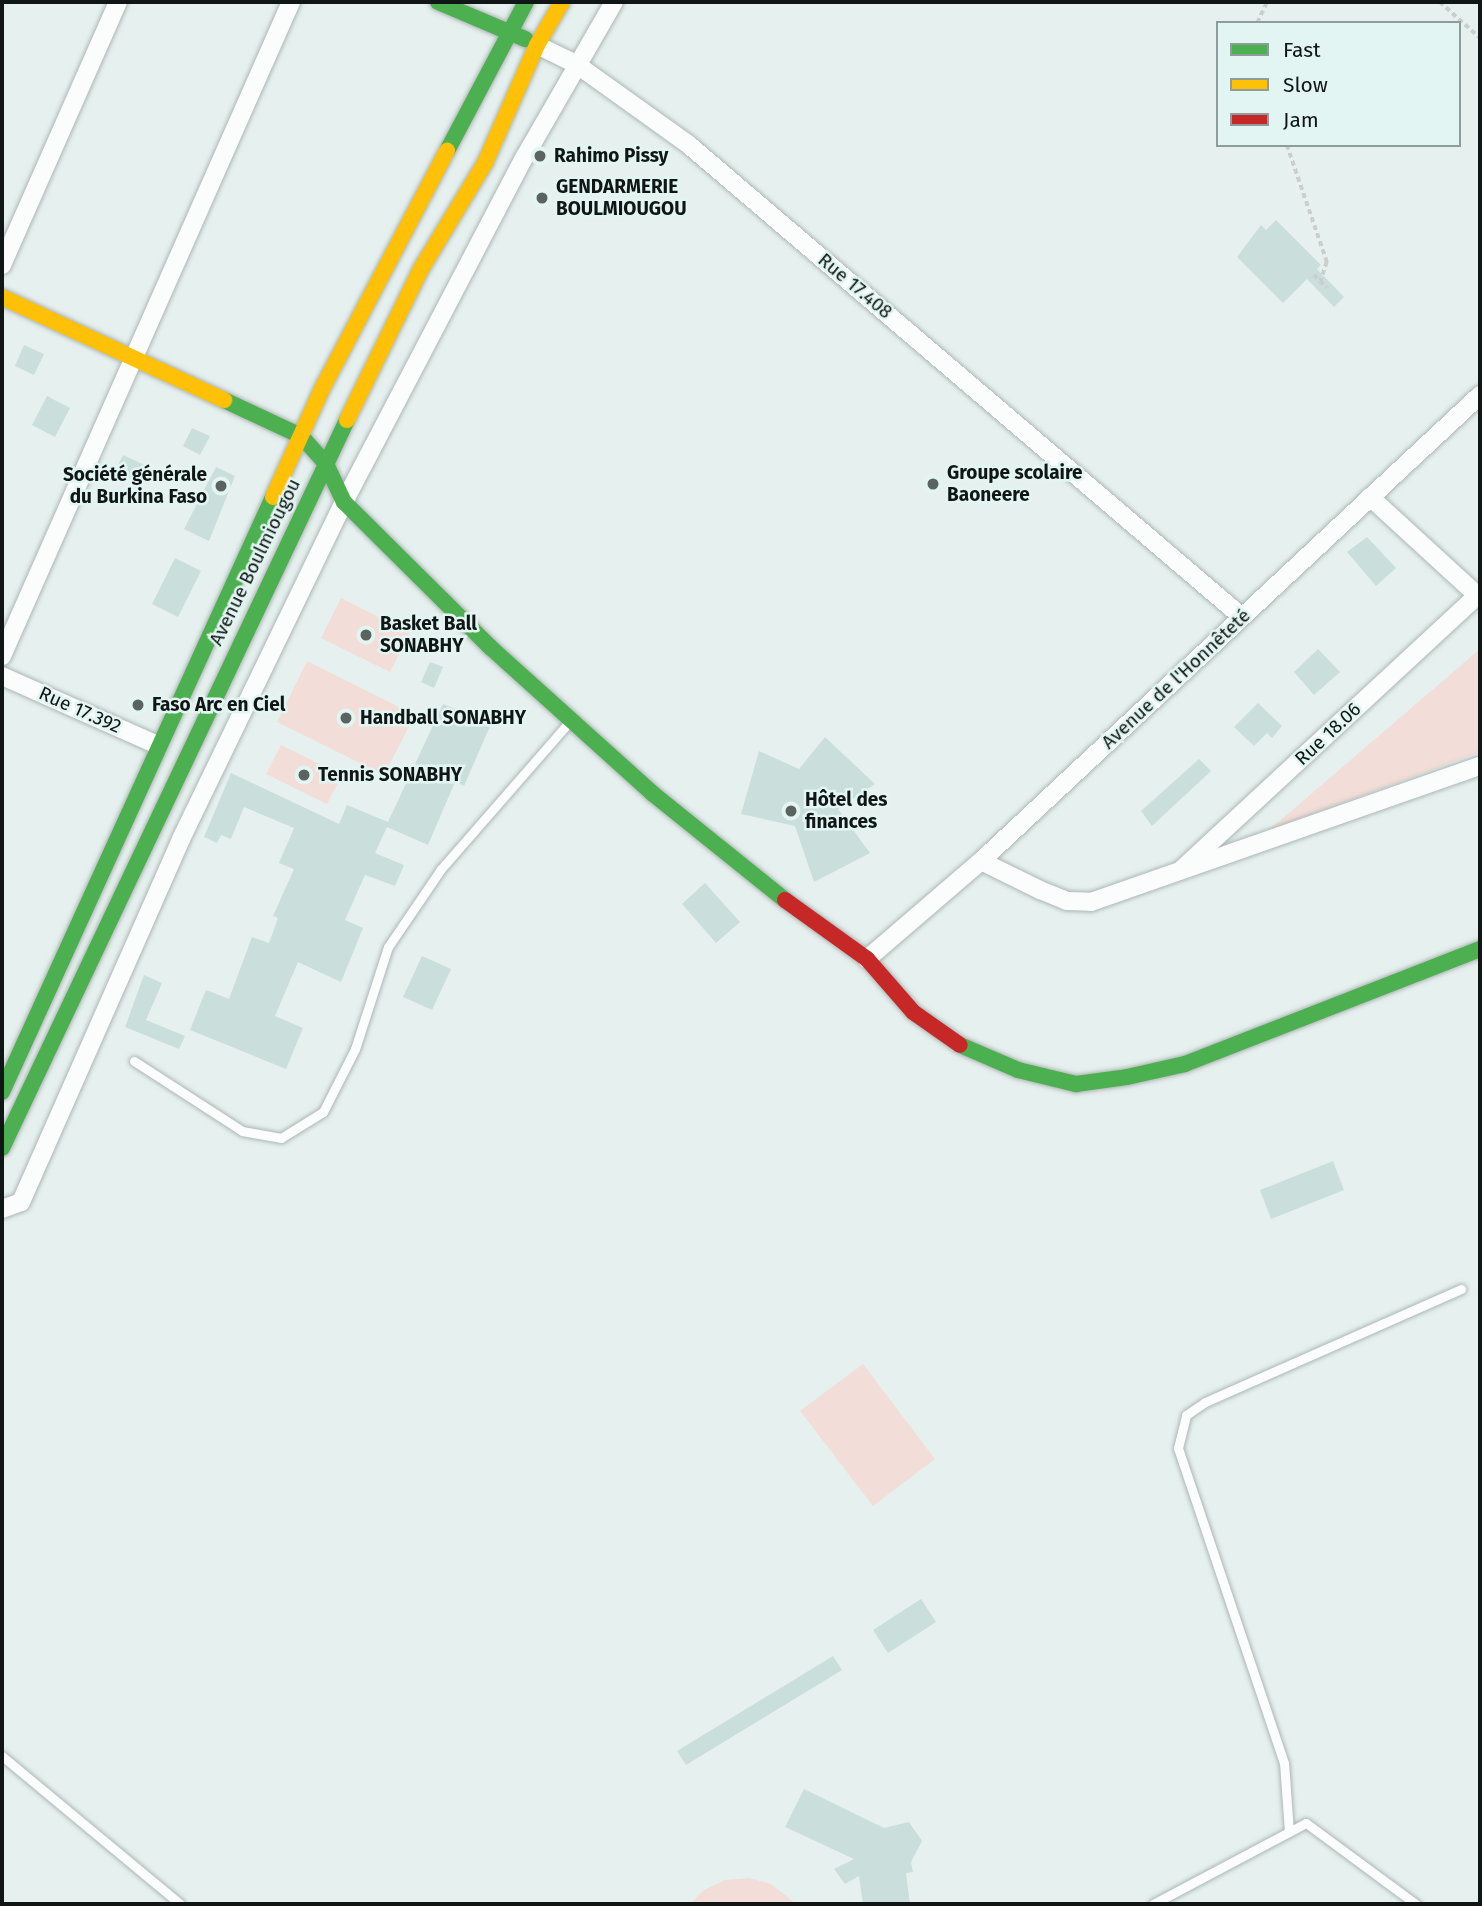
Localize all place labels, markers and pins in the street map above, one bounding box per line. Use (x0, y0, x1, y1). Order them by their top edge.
place label: Rahimo Pissy (554, 145, 668, 167)
marker: Rahimo Pissy (532, 148, 548, 164)
place label: GENDARMERIE BOULMIOUGOU (556, 176, 687, 220)
marker: GENDARMERIE BOULMIOUGOU (534, 190, 550, 206)
place label: Groupe scolaire Baoneere (947, 462, 1082, 506)
place label: Société générale du Burkina Faso (63, 464, 207, 508)
marker: Groupe scolaire Baoneere (925, 476, 941, 492)
marker: Société générale du Burkina Faso (213, 478, 229, 494)
place label: Basket Ball SONABHY (380, 613, 477, 657)
marker: Basket Ball SONABHY (358, 627, 374, 643)
place label: Faso Arc en Ciel (152, 694, 285, 716)
marker: Faso Arc en Ciel (130, 697, 146, 713)
place label: Handball SONABHY (360, 707, 526, 729)
marker: Handball SONABHY (338, 710, 354, 726)
place label: Tennis SONABHY (318, 764, 462, 786)
marker: Tennis SONABHY (296, 767, 312, 783)
place label: Hôtel des finances (805, 789, 887, 833)
marker: Hôtel des finances (783, 803, 799, 819)

